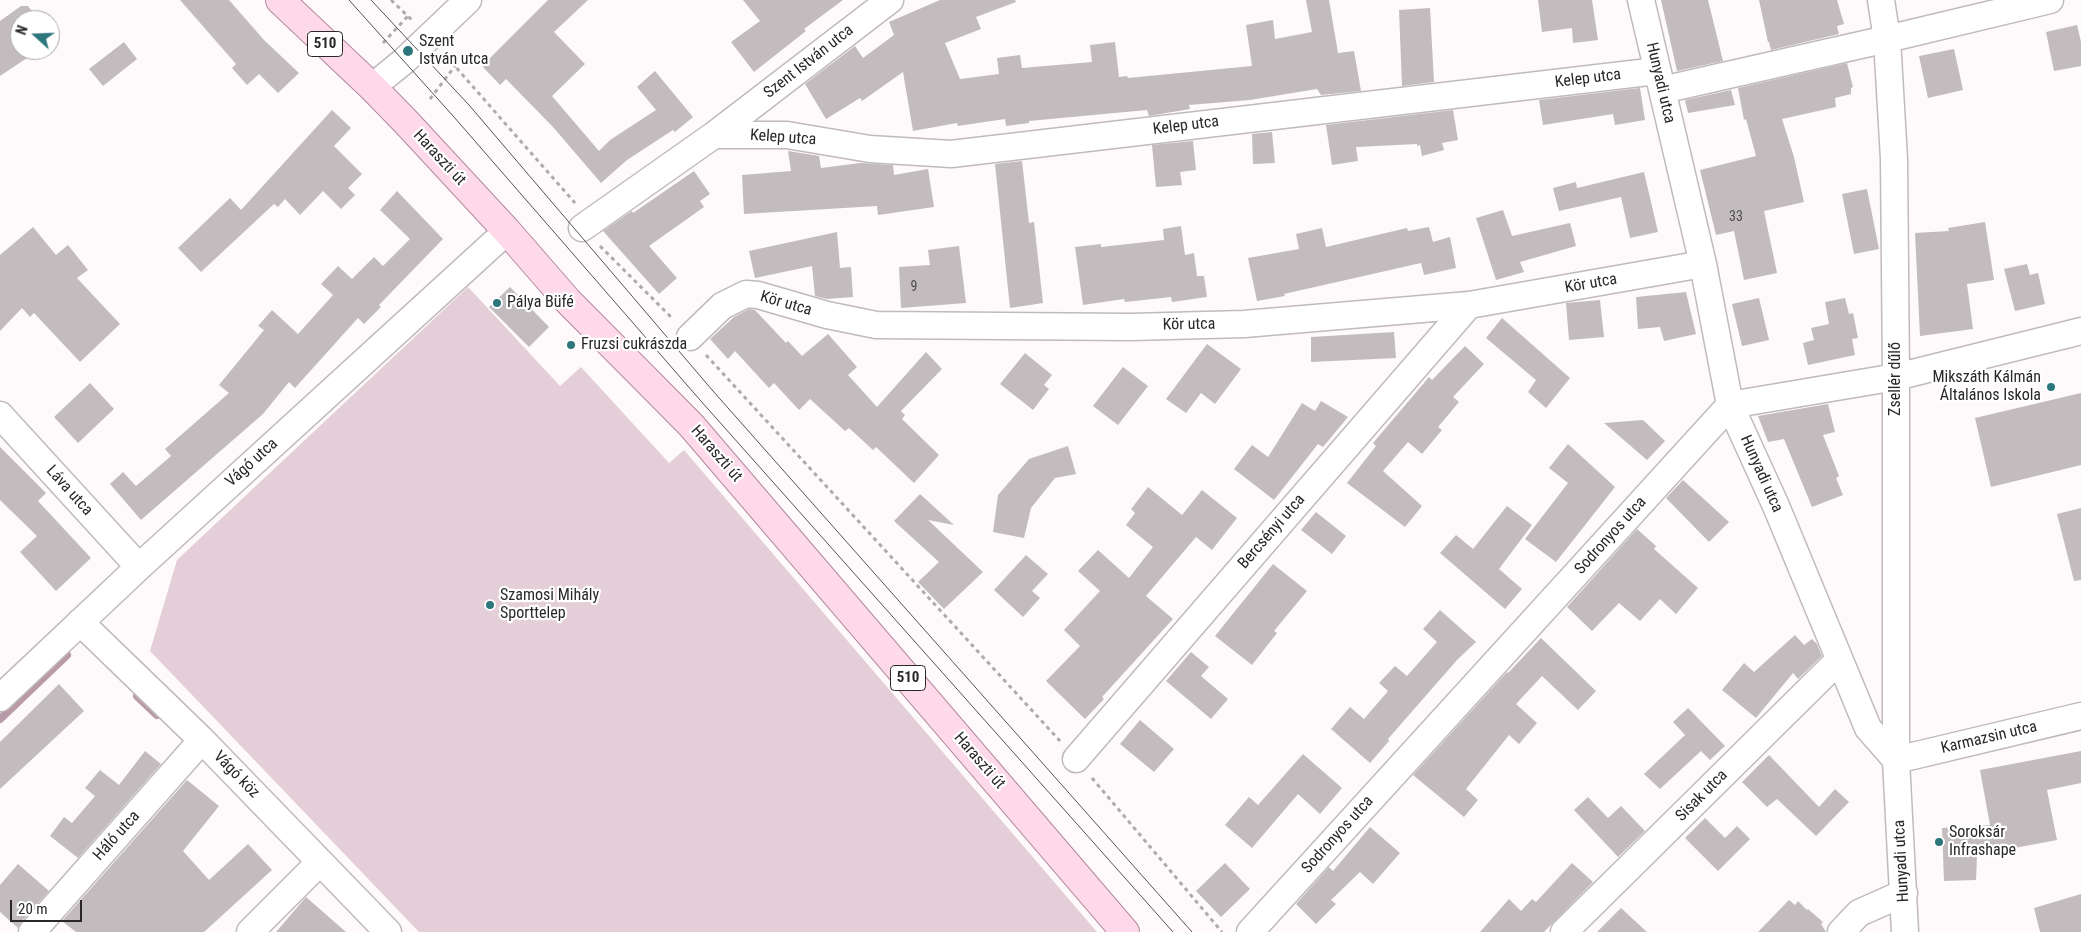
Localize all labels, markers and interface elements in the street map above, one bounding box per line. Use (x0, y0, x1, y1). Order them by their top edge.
north arrow (10, 10, 60, 60)
street label: Szent István utca (760, 21, 858, 103)
text: N (13, 23, 31, 37)
road number: 510 (308, 32, 342, 56)
place label: Szent István utca (419, 32, 488, 70)
street label: Hunyadi utca (1641, 41, 1679, 125)
marker: Szent István utca (401, 44, 415, 58)
street label: Kelep utca (1554, 65, 1622, 93)
street label: Kelep utca (1152, 112, 1220, 140)
street label: Haraszti út (409, 126, 469, 190)
street label: Kelep utca (749, 126, 817, 150)
house number: 33 (1729, 209, 1743, 225)
street label: Kör utca (1563, 270, 1619, 298)
house number: 9 (911, 279, 917, 295)
street label: Kör utca (758, 288, 814, 320)
place label: Pálya Büfé (507, 293, 574, 313)
marker: Pálya Büfé (491, 297, 503, 309)
street label: Kör utca (1163, 315, 1215, 335)
place label: Fruzsi cukrászda (581, 335, 687, 355)
marker: Fruzsi cukrászda (565, 339, 577, 351)
street label: Zsellér dűlő (1886, 342, 1906, 416)
place label: Mikszáth Kálmán Általános Iskola (1932, 368, 2041, 406)
marker: Mikszáth Kálmán Általános Iskola (2045, 381, 2057, 393)
street label: Haraszti út (686, 422, 746, 486)
street label: Hunyadi utca (1735, 432, 1787, 516)
street label: Vágó utca (222, 435, 282, 491)
street label: Láva utca (42, 462, 96, 520)
street label: Bercsényi utca (1234, 491, 1310, 573)
street label: Sodronyos utca (1571, 493, 1651, 579)
place label: Szamosi Mihály Sporttelep (500, 586, 599, 624)
marker: Szamosi Mihály Sporttelep (484, 599, 496, 611)
road number: 510 (890, 666, 926, 690)
street label: Karmazsin utca (1939, 718, 2039, 758)
street label: Haraszti út (949, 729, 1009, 793)
street label: Vágó köz (209, 747, 263, 803)
street label: Sisak utca (1672, 766, 1732, 826)
street label: Sodronyos utca (1298, 792, 1378, 878)
street label: Háló utca (90, 807, 144, 865)
street label: Hunyadi utca (1890, 819, 1914, 903)
place label: Soroksár Infrashape (1949, 823, 2016, 861)
marker: Soroksár Infrashape (1933, 836, 1945, 848)
scale bar (12, 890, 85, 922)
text: 20 m (18, 900, 48, 918)

